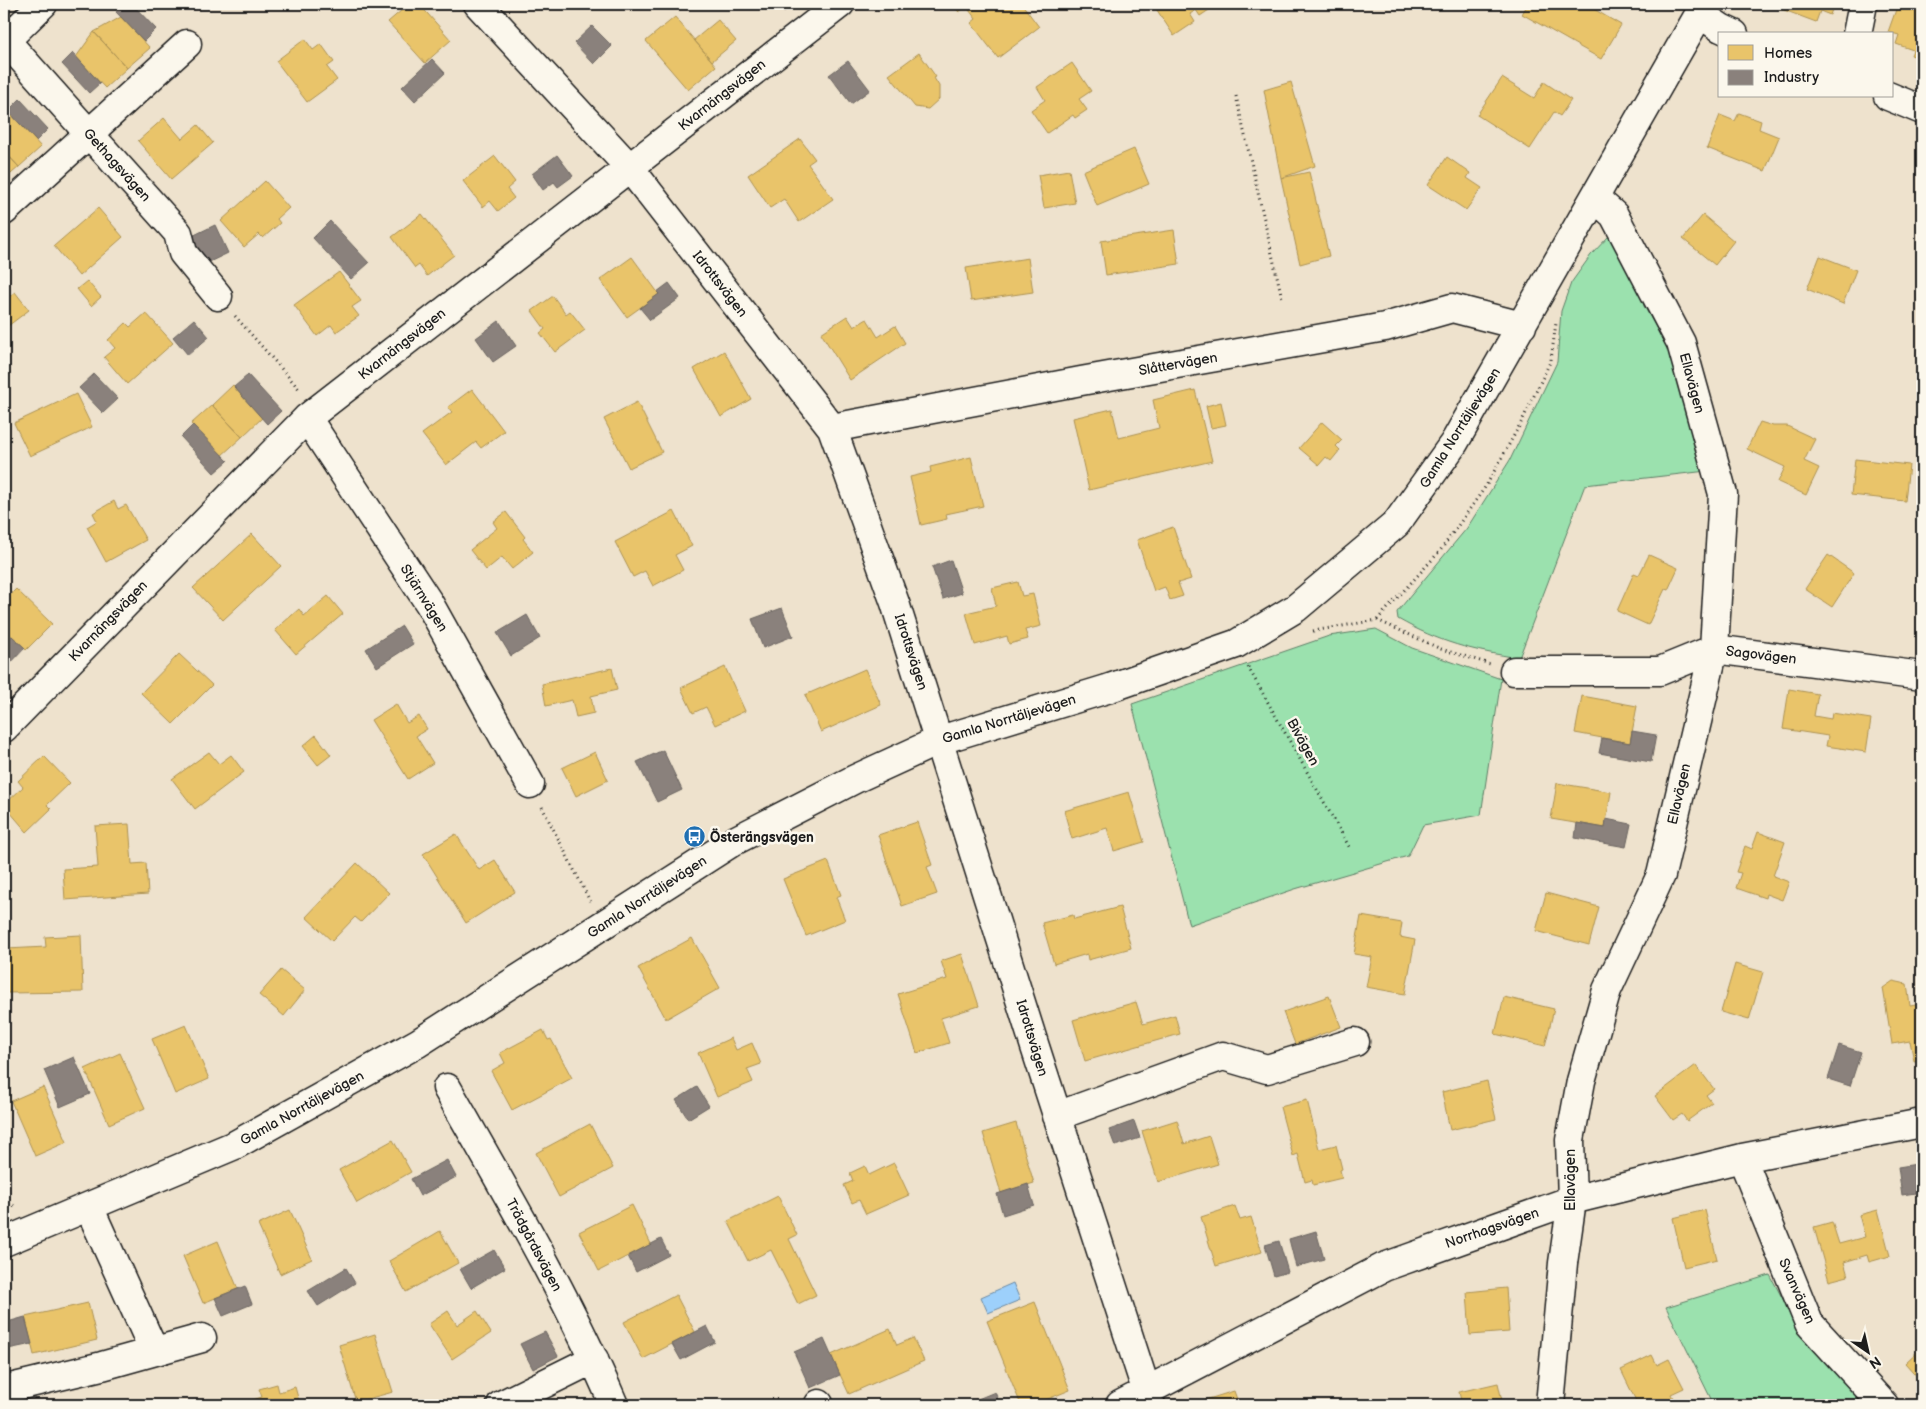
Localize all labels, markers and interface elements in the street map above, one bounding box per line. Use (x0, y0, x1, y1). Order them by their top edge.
legend (1718, 32, 1894, 98)
text: Homes (1764, 44, 1813, 63)
street label: Kvarnängsvägen (675, 56, 769, 134)
text: Industry (1764, 68, 1819, 87)
street label: Gethagsvägen (80, 125, 154, 205)
street label: Idrottsvägen (689, 248, 751, 320)
street label: Kvarnängsvägen (355, 305, 449, 383)
street label: Slåttervägen (1137, 349, 1219, 379)
street label: Ellavägen (1676, 351, 1708, 415)
street label: Gamla Norrtäljevägen (1416, 365, 1504, 491)
street label: Stjärnvägen (397, 561, 451, 635)
street label: Kvarnängsvägen (65, 577, 151, 665)
street label: Idrottsvägen (891, 612, 931, 692)
street label: Sagovägen (1725, 642, 1797, 668)
street label: Gamla Norrtäljevägen (940, 691, 1078, 747)
street label: Bivägen (1283, 716, 1323, 769)
street label: Ellavägen (1664, 762, 1694, 826)
bus stop icon: Österängsvägen (682, 825, 706, 849)
place label: Österängsvägen (710, 828, 814, 846)
street label: Gamla Norrtäljevägen (584, 852, 710, 942)
street label: Idrottsvägen (1012, 998, 1052, 1078)
street label: Gamla Norrtäljevägen (237, 1067, 367, 1149)
street label: Ellavägen (1562, 1149, 1579, 1211)
street label: Trädgårdsvägen (502, 1196, 566, 1295)
street label: Norrhagsvägen (1443, 1204, 1541, 1252)
street label: Svanvägen (1775, 1256, 1819, 1326)
north arrow (1844, 1326, 1894, 1376)
text: N (1866, 1352, 1884, 1372)

